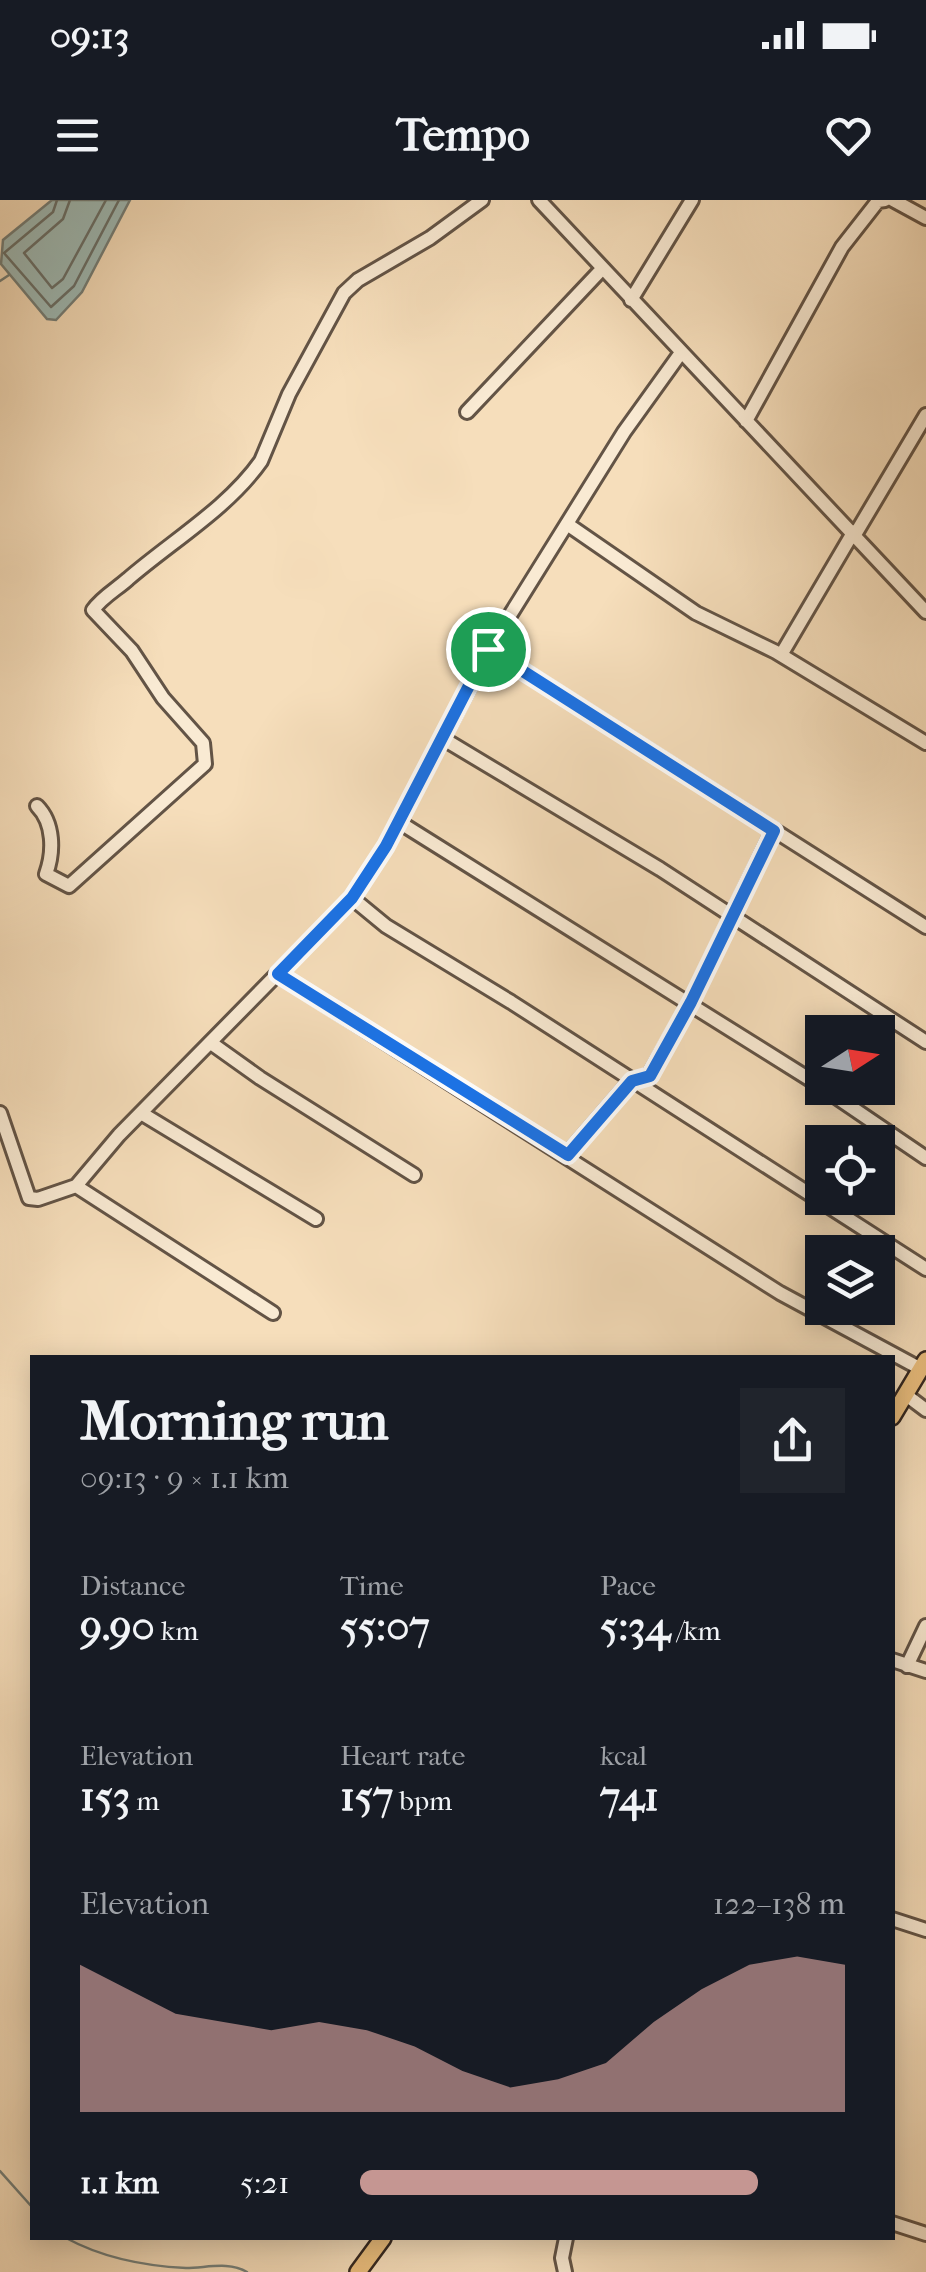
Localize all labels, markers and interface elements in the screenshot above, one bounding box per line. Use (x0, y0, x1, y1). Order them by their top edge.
text: 09:13 (50, 13, 129, 58)
icon: menu (50, 108, 105, 163)
icon: heart (821, 108, 876, 163)
text: Tempo (396, 109, 530, 162)
pin (446, 607, 531, 692)
icon: arrive (461, 622, 516, 677)
north arrow (805, 1015, 895, 1105)
map controls (805, 1015, 895, 1325)
button: locate (805, 1125, 895, 1215)
button: layers (805, 1235, 895, 1325)
button: share (740, 1388, 845, 1493)
text: Morning run (80, 1389, 388, 1453)
text: 09:13 · 9 × 1.1 km (80, 1459, 289, 1496)
text: Distance (80, 1569, 185, 1602)
text: Time (340, 1569, 404, 1602)
text: Pace (600, 1569, 656, 1602)
text: 9.90 (80, 1602, 155, 1651)
text: 55:07 (340, 1602, 430, 1651)
text: 5:34 (600, 1602, 670, 1651)
text: km (155, 1614, 198, 1647)
text: /km (670, 1614, 721, 1647)
text: Elevation (80, 1739, 193, 1772)
text: Heart rate (340, 1739, 465, 1772)
text: kcal (600, 1739, 647, 1772)
text: 153 (80, 1772, 130, 1821)
text: 157 (340, 1772, 393, 1821)
text: 741 (600, 1772, 659, 1821)
text: m (130, 1784, 160, 1817)
text: bpm (393, 1784, 452, 1817)
text: Elevation (80, 1885, 209, 1922)
text: 122–138 m (713, 1885, 845, 1922)
text: 1.1 km (80, 2164, 159, 2201)
text: 5:21 (240, 2164, 289, 2201)

